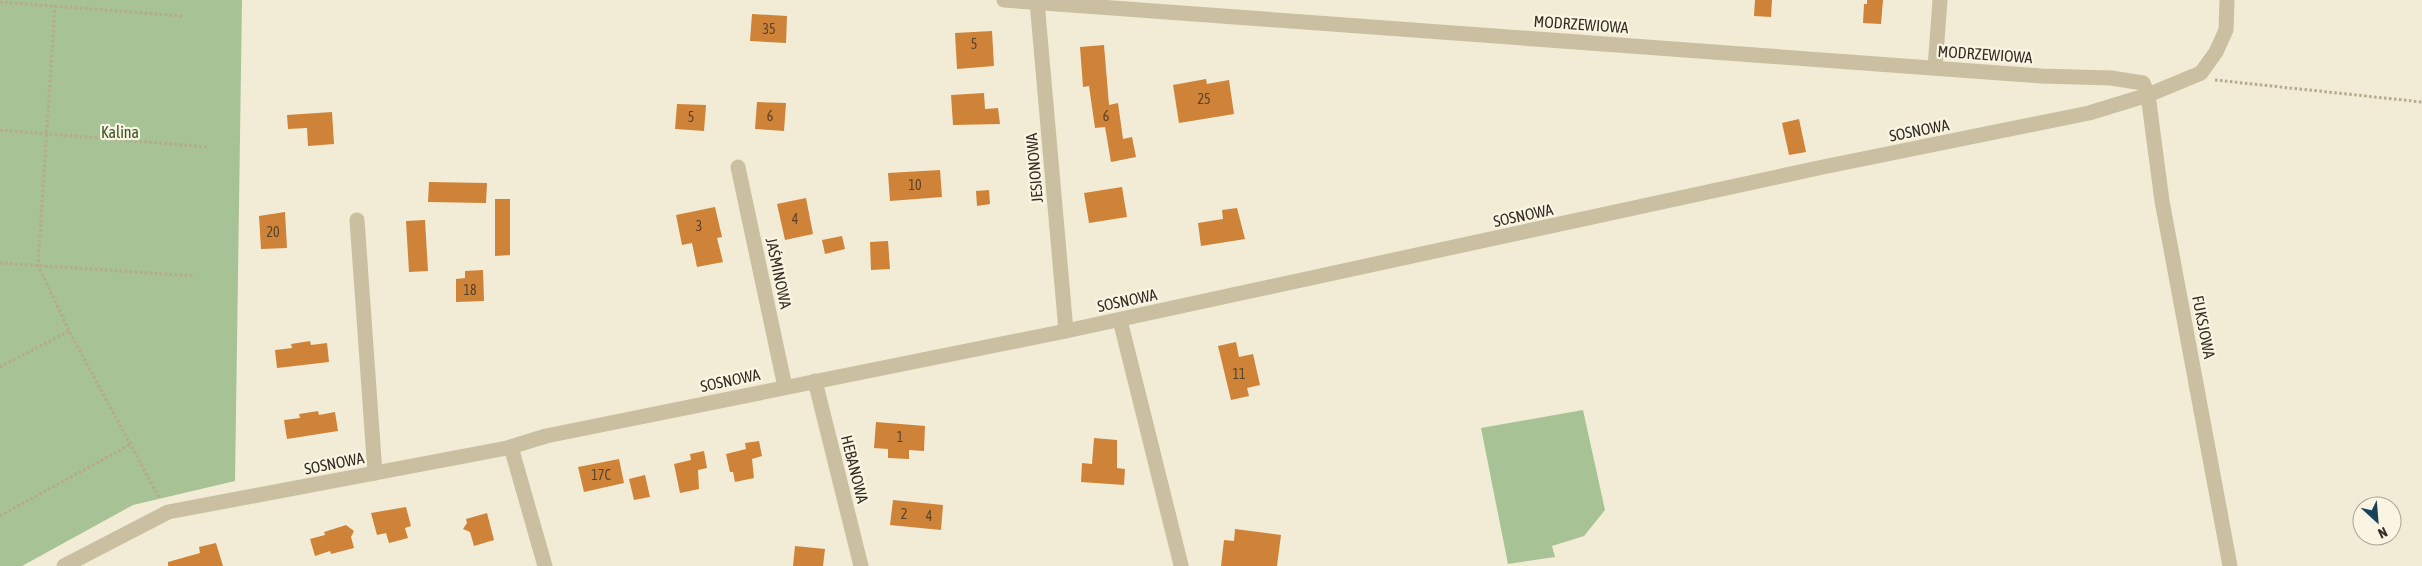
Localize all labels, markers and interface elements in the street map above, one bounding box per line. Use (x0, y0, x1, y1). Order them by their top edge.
street label: MODRZEWIOWA (1533, 12, 1629, 36)
house number: 35 (762, 21, 776, 37)
house number: 5 (971, 36, 977, 52)
street label: MODRZEWIOWA (1937, 42, 2033, 66)
house number: 25 (1197, 91, 1211, 107)
house number: 6 (767, 108, 774, 124)
house number: 6 (1103, 108, 1110, 124)
house number: 5 (688, 109, 694, 125)
street label: SOSNOWA (1888, 115, 1951, 145)
park label: Kalina (101, 123, 139, 141)
street label: JESIONOWA (1022, 132, 1046, 204)
house number: 10 (908, 177, 922, 193)
street label: SOSNOWA (1492, 200, 1555, 230)
house number: 4 (792, 211, 799, 227)
house number: 3 (696, 218, 702, 234)
house number: 20 (266, 224, 280, 240)
street label: JAŚMINOWA (763, 236, 795, 310)
house number: 18 (463, 282, 477, 298)
street label: SOSNOWA (1096, 285, 1159, 315)
street label: FUKSJOWA (2189, 294, 2219, 360)
street label: SOSNOWA (699, 365, 762, 395)
house number: 11 (1232, 366, 1246, 382)
house number: 1 (897, 429, 903, 445)
street label: HEBANOWA (838, 433, 872, 505)
street label: SOSNOWA (303, 448, 366, 478)
house number: 17C (591, 467, 611, 483)
north arrow (2352, 496, 2402, 546)
house number: 2 (901, 506, 907, 522)
house number: 4 (926, 508, 933, 524)
text: N (2375, 524, 2390, 542)

